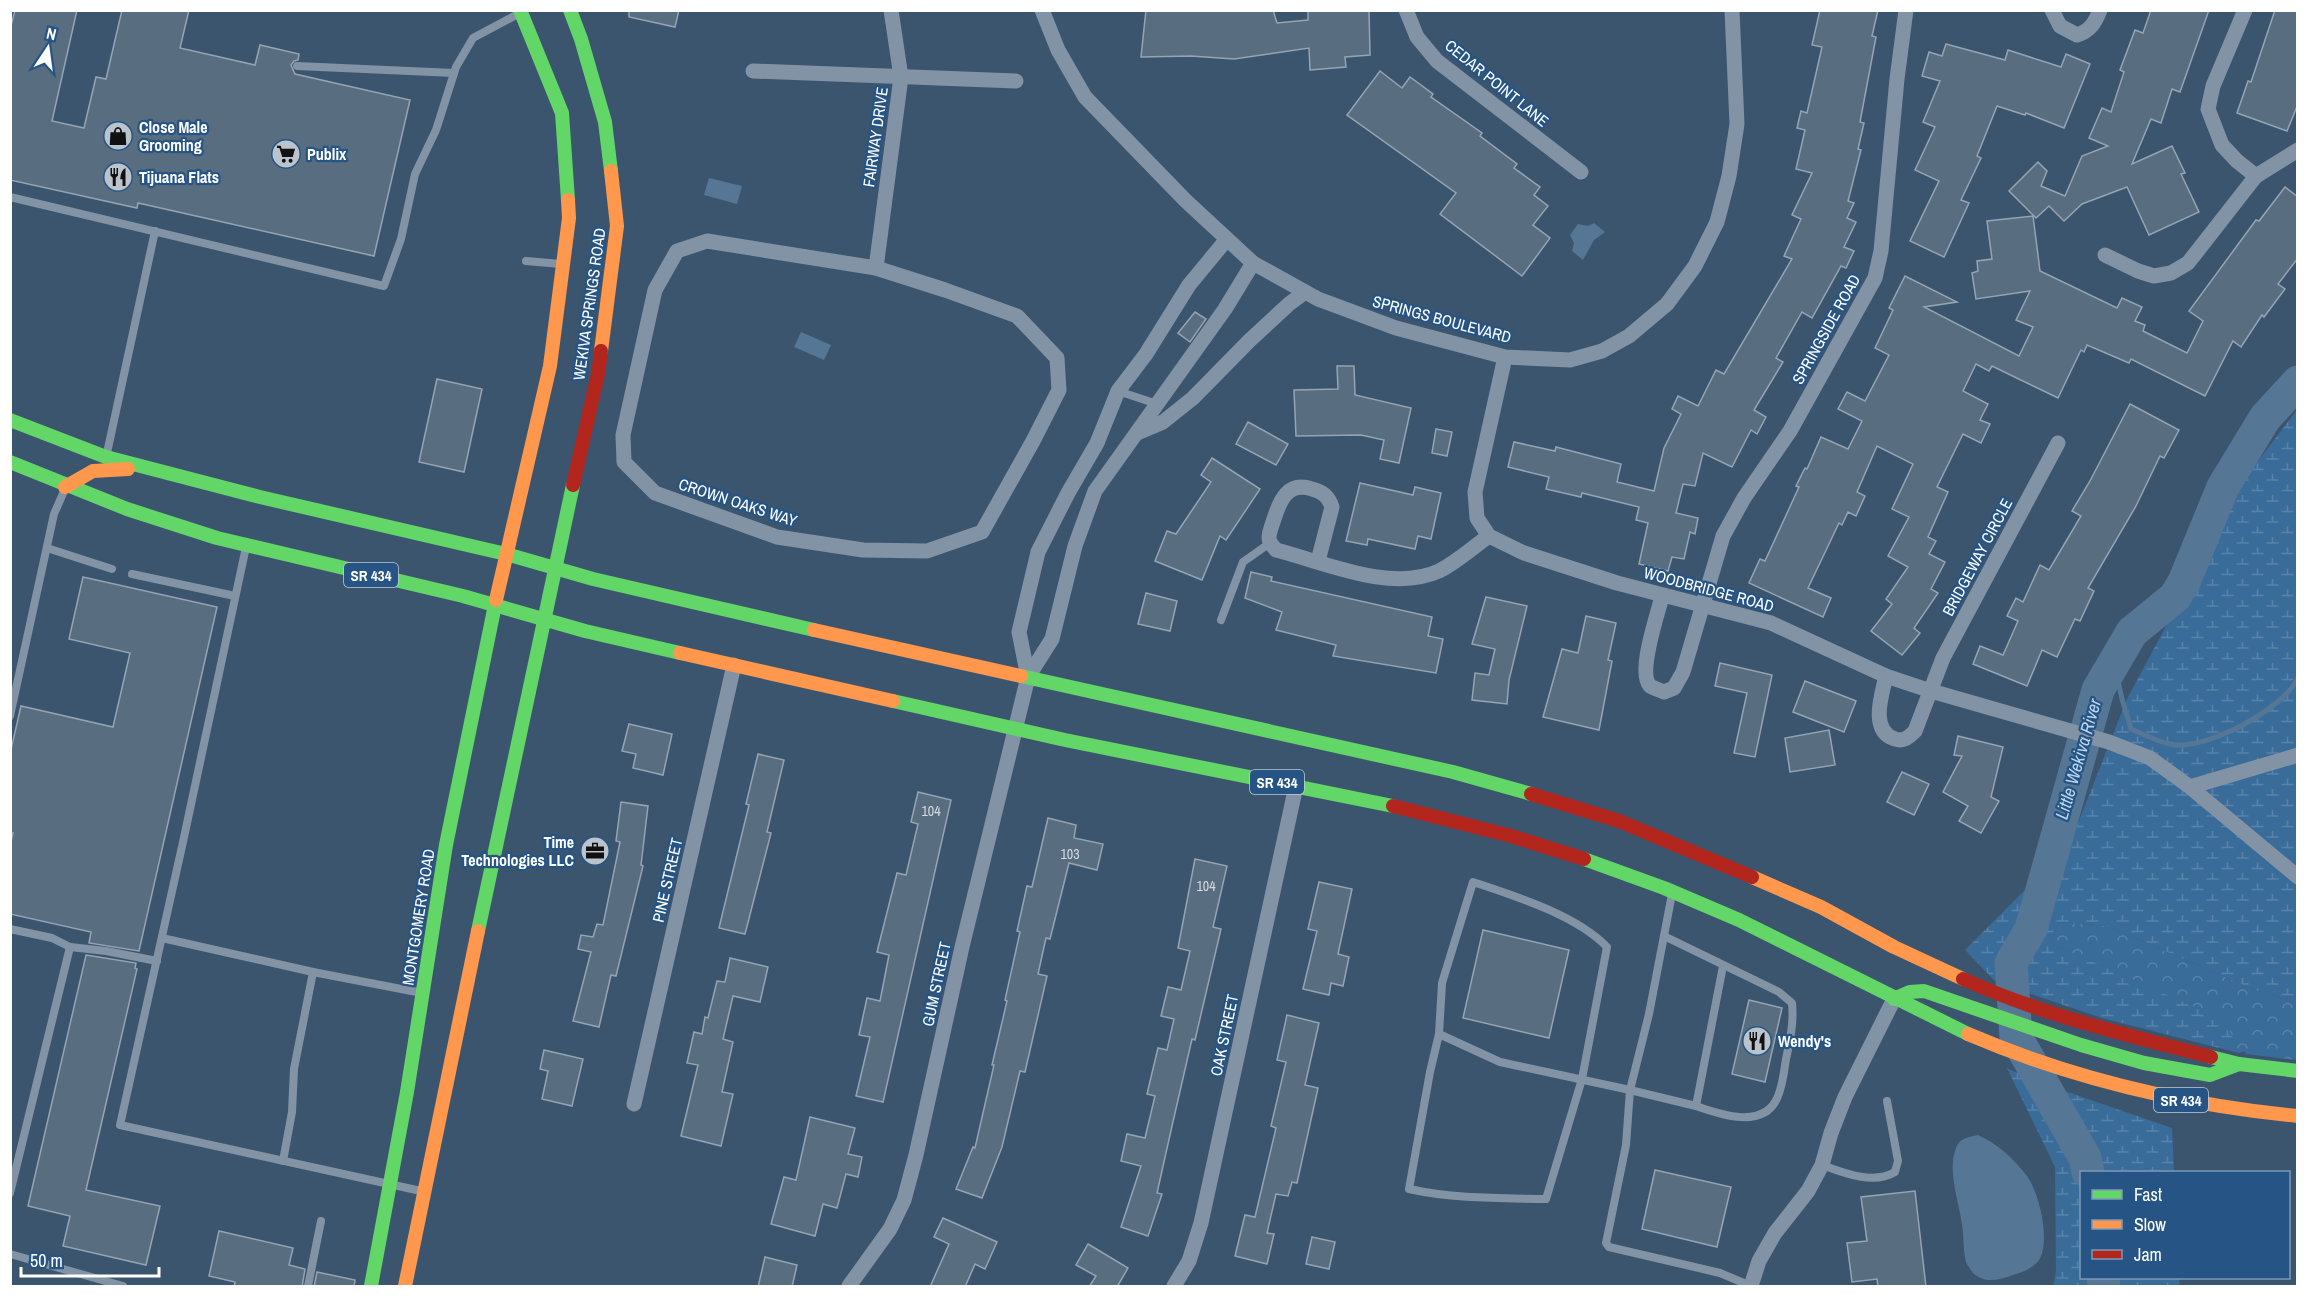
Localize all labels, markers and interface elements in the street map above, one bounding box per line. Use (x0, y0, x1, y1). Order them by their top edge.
north arrow (18, 18, 78, 78)
text: N (44, 22, 58, 45)
street label: CEDAR POINT LANE (1441, 34, 1553, 132)
street label: FAIRWAY DRIVE (857, 85, 893, 189)
place label: Close Male Grooming (139, 116, 208, 156)
shop icon: Close Male Grooming (102, 120, 134, 152)
supermarket icon: Publix (270, 138, 302, 170)
place label: Publix (307, 143, 347, 165)
restaurant icon: Tijuana Flats (102, 161, 134, 193)
place label: Tijuana Flats (139, 166, 219, 188)
street label: WEKIVA SPRINGS ROAD (567, 226, 611, 382)
street label: SPRINGSIDE ROAD (1787, 270, 1865, 388)
street label: SPRINGS BOULEVARD (1370, 290, 1514, 348)
street label: CROWN OAKS WAY (676, 473, 800, 532)
street label: BRIDGEWAY CIRCLE (1937, 494, 2017, 620)
street label: WOODBRIDGE ROAD (1641, 561, 1777, 617)
road number: SR 434 (344, 563, 398, 587)
water label: Little Wekiva River (2049, 695, 2107, 822)
road number: SR 434 (1250, 770, 1304, 794)
house number: 104 (921, 802, 941, 820)
place label: Time Technologies LLC (461, 831, 574, 871)
office icon: Time Technologies LLC (579, 835, 611, 867)
street label: PINE STREET (647, 836, 687, 924)
house number: 103 (1060, 845, 1080, 863)
street label: MONTGOMERY ROAD (396, 847, 440, 987)
house number: 104 (1196, 877, 1216, 895)
street label: GUM STREET (916, 940, 956, 1028)
street label: OAK STREET (1205, 992, 1243, 1078)
restaurant icon: Wendy's (1741, 1025, 1773, 1057)
place label: Wendy's (1778, 1030, 1831, 1052)
road number: SR 434 (2154, 1088, 2208, 1112)
legend (2080, 1171, 2290, 1279)
text: Fast (2134, 1182, 2162, 1207)
text: Slow (2134, 1212, 2166, 1237)
scale bar (21, 1240, 159, 1278)
text: Jam (2134, 1242, 2162, 1267)
text: 50 m (30, 1248, 63, 1273)

